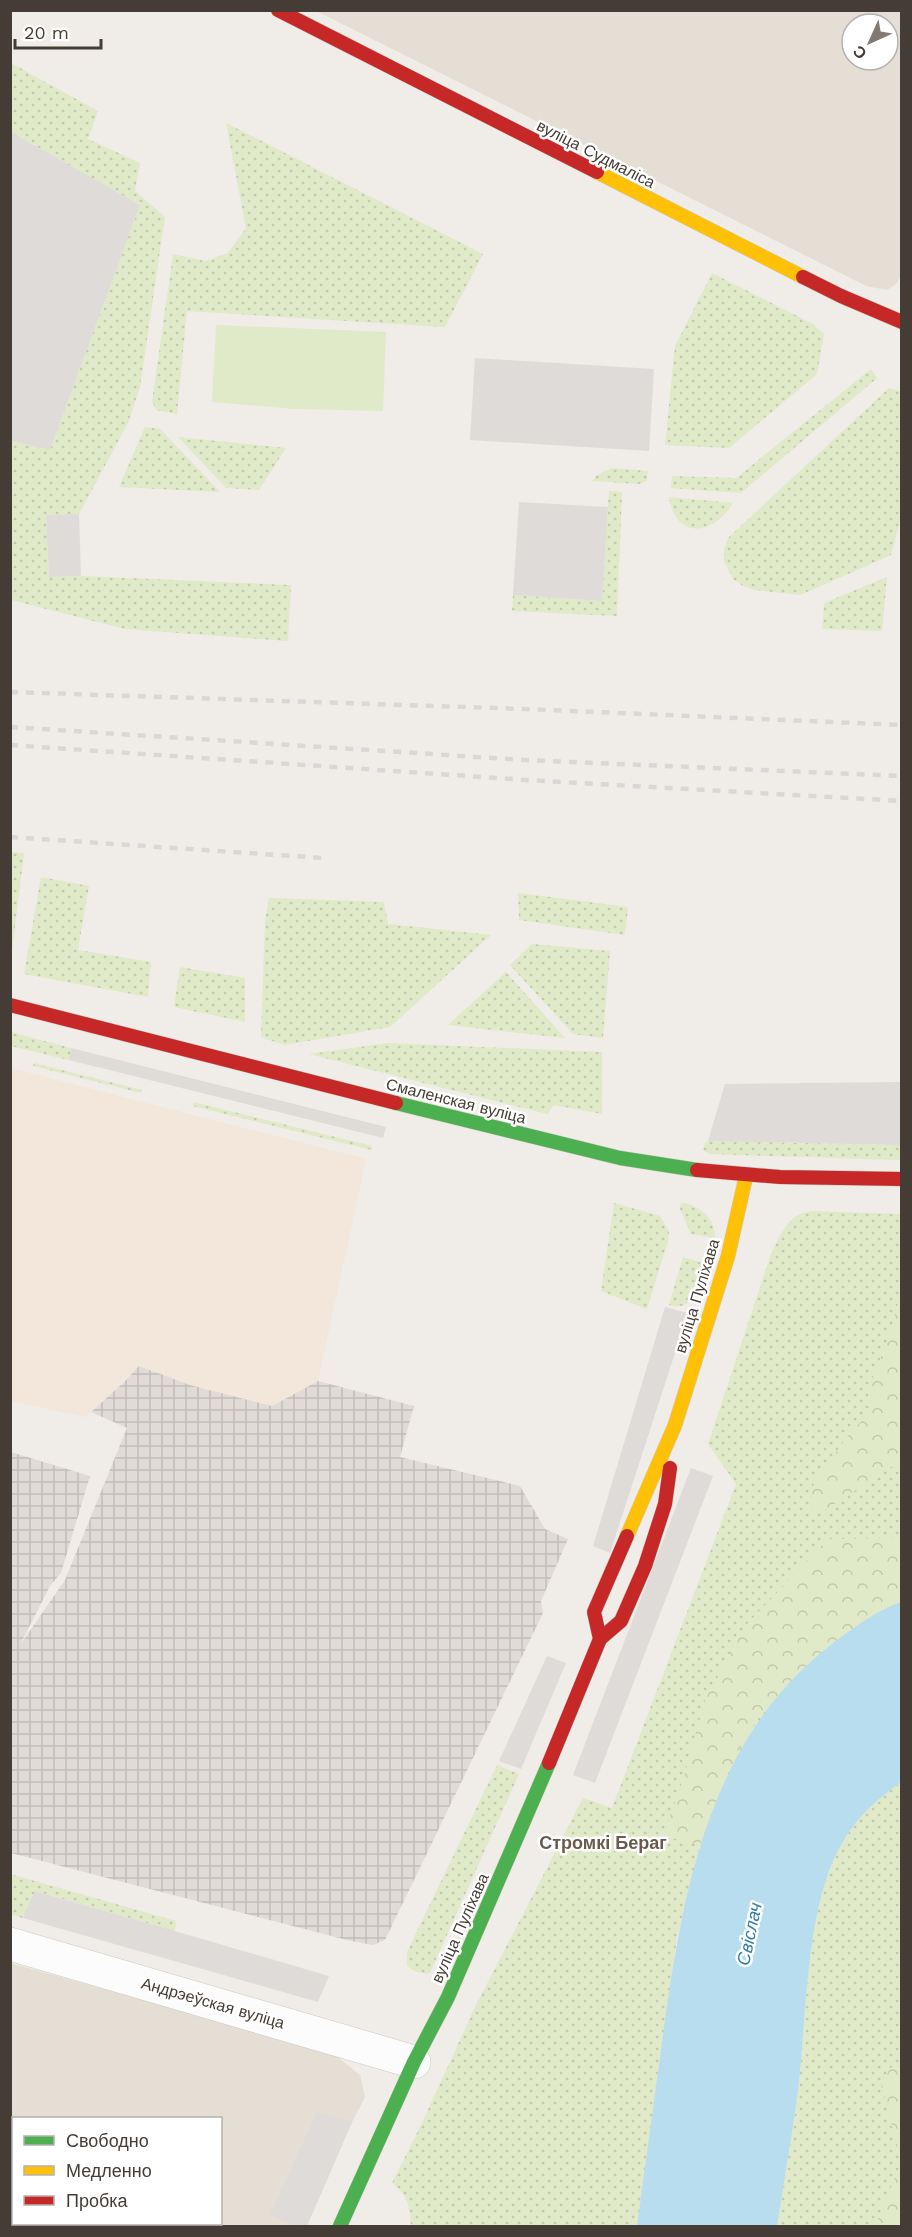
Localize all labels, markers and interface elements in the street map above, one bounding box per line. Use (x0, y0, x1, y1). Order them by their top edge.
scale bar (15, 12, 100, 50)
north arrow (840, 12, 900, 72)
text: 20 m (24, 22, 69, 43)
text: С (849, 41, 871, 63)
street label: вуліца Судмаліса (534, 116, 658, 192)
street label: Смаленская вуліца (384, 1074, 528, 1128)
street label: вуліца Пуліхава (671, 1237, 723, 1355)
district label: Стромкі Бераг (539, 1832, 667, 1853)
street label: вуліца Пуліхава (427, 1870, 493, 1986)
water label: Свіслач (732, 1901, 766, 1967)
street label: Андрэеўская вуліца (139, 1973, 287, 2033)
legend (12, 2117, 222, 2225)
text: Свободно (66, 2130, 149, 2151)
text: Медленно (66, 2160, 152, 2181)
text: Пробка (66, 2190, 129, 2211)

